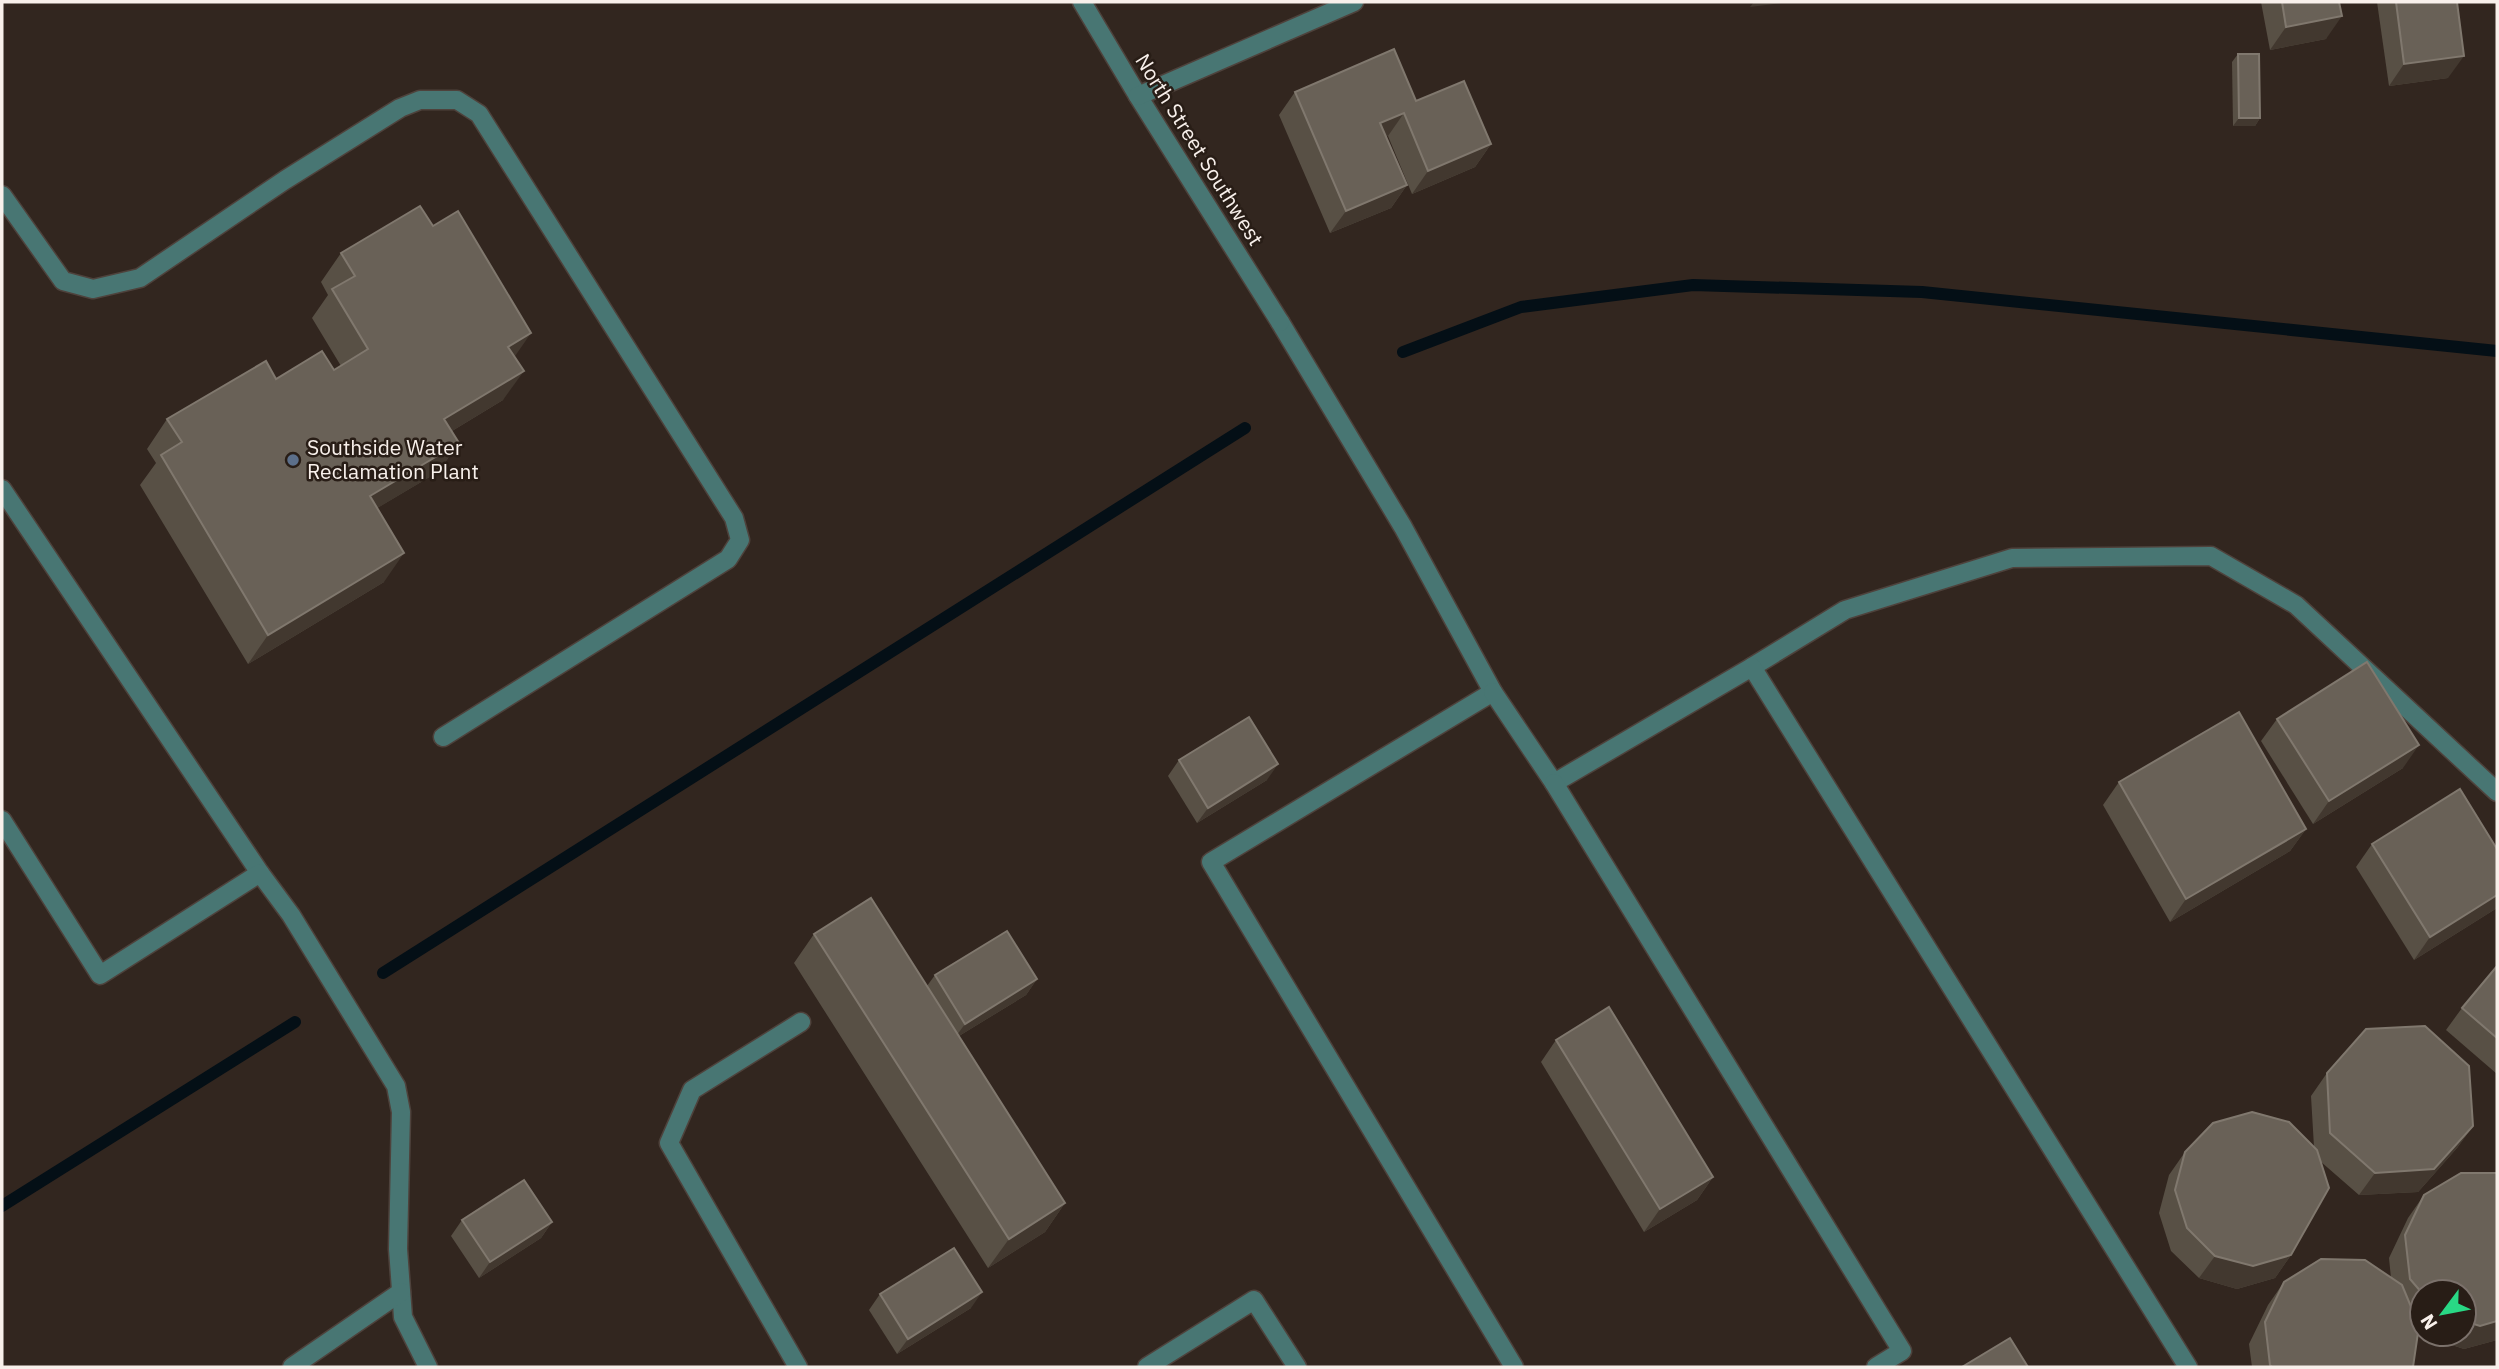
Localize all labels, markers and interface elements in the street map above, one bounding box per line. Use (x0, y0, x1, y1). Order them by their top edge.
street label: North Street Southwest (1129, 48, 1270, 251)
place label: Southside Water Reclamation Plant (307, 433, 479, 485)
marker: Southside Water Reclamation Plant (285, 452, 301, 468)
north arrow (2408, 1278, 2478, 1348)
text: N (2415, 1310, 2442, 1334)

